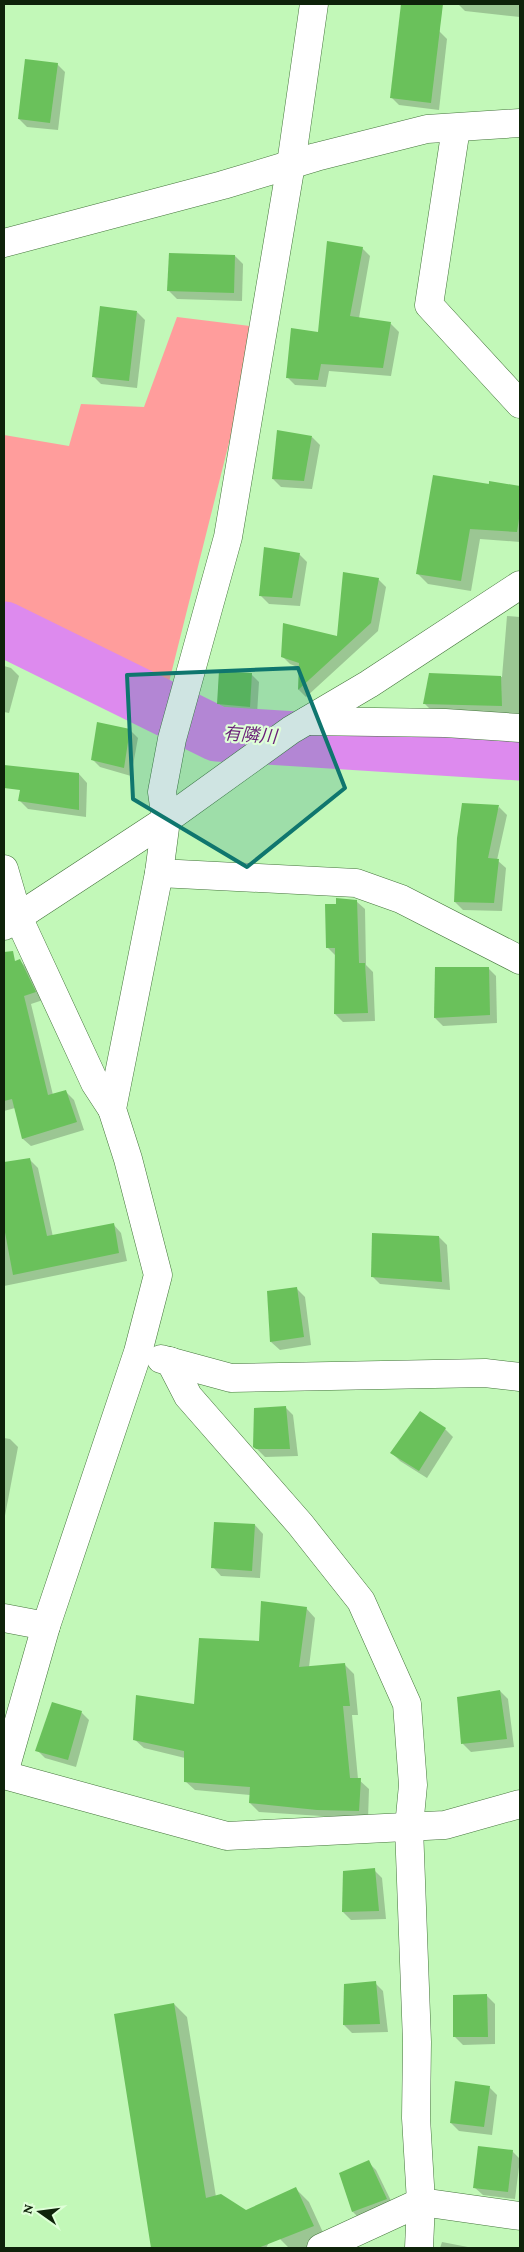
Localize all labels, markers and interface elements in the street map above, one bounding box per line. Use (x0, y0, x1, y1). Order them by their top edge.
water label: 有隣川 (222, 723, 280, 747)
north arrow (15, 2187, 65, 2237)
text: N (18, 2202, 36, 2215)

